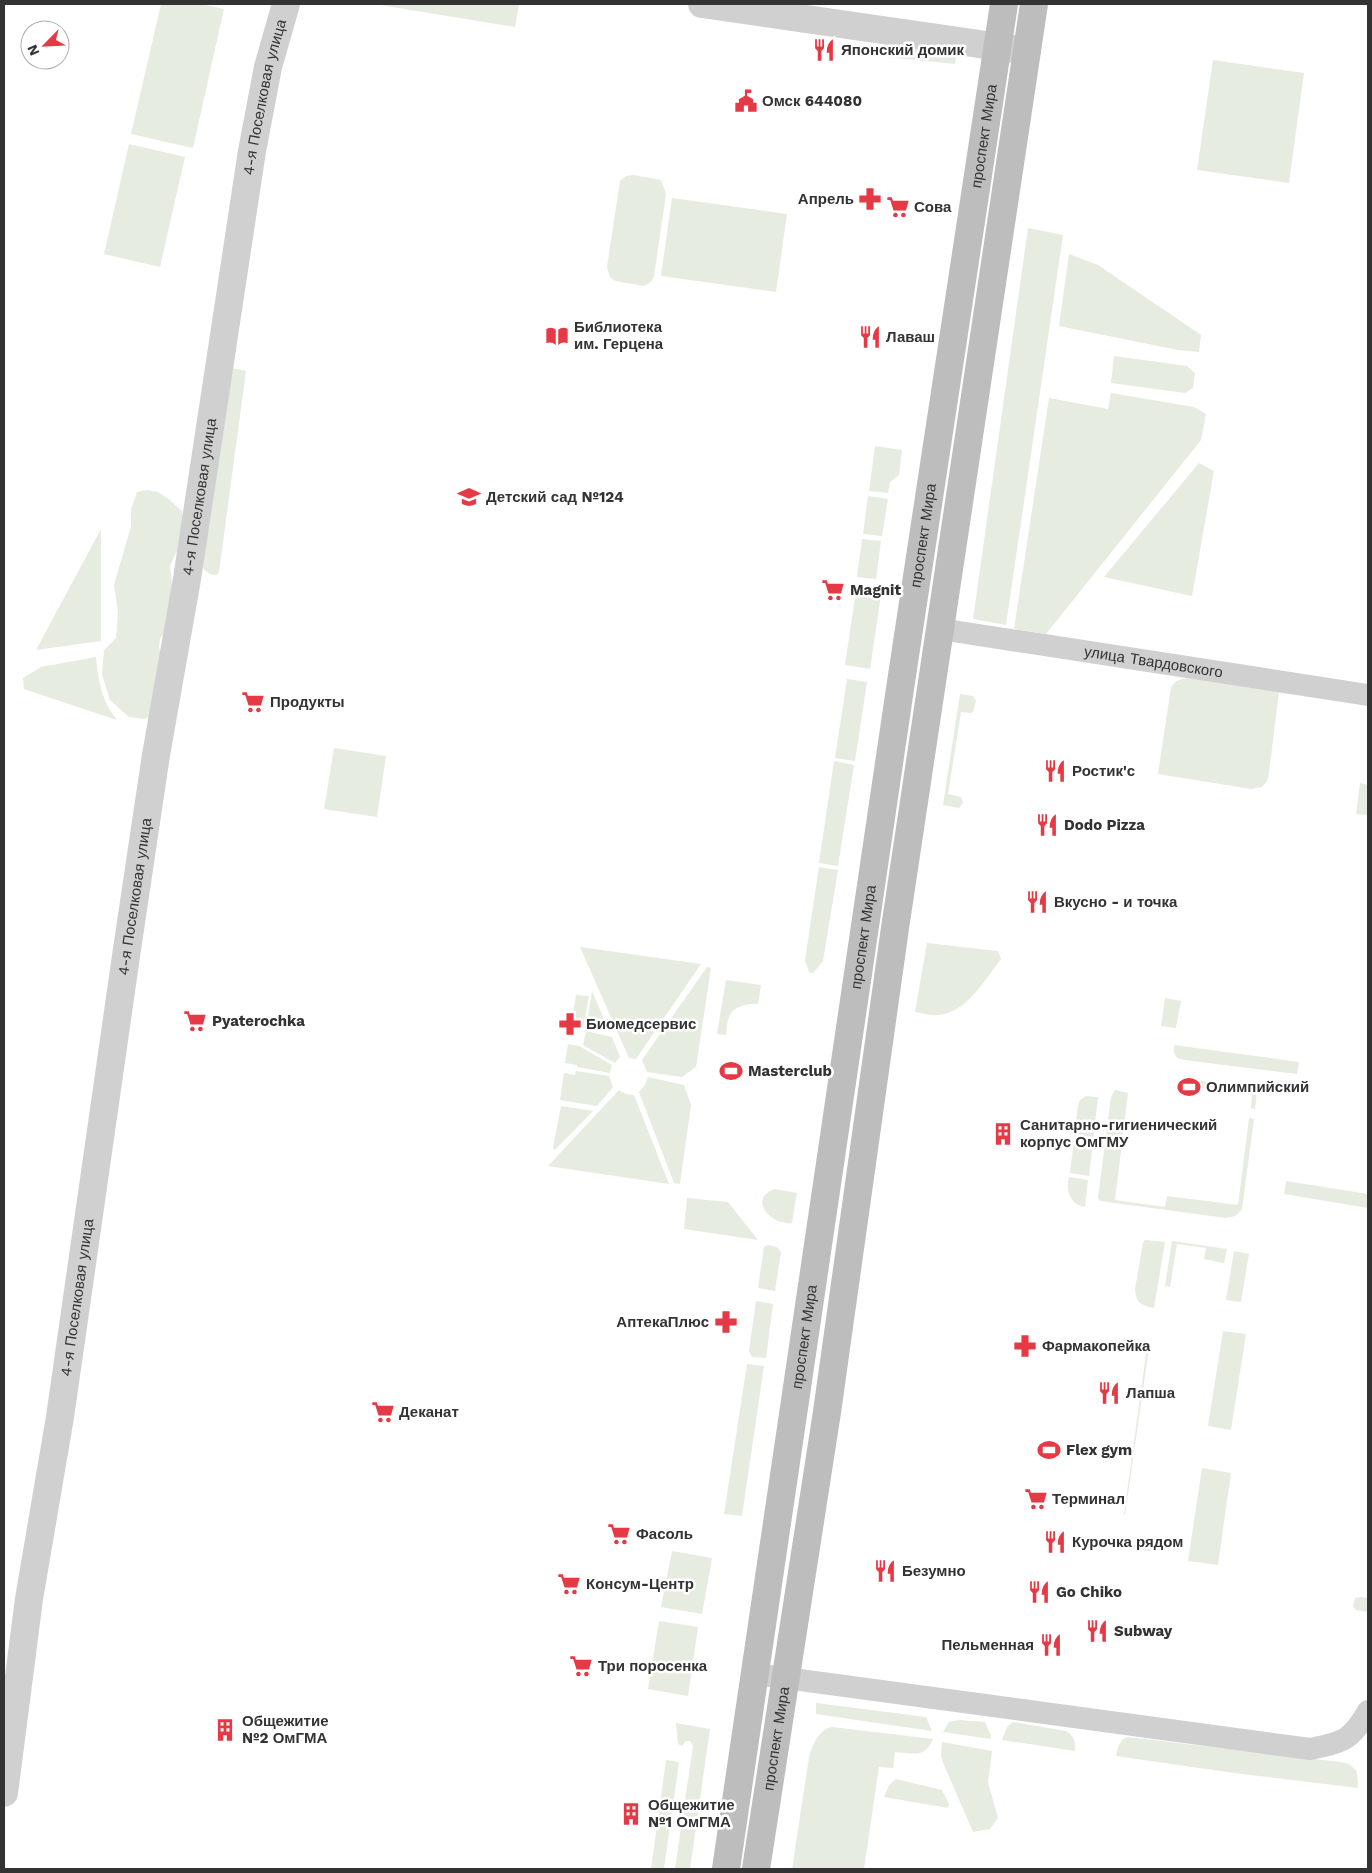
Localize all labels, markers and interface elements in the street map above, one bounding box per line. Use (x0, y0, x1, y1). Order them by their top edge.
street label: 4-я Поселковая улица (239, 17, 290, 176)
north arrow (20, 20, 70, 70)
restaurant icon: Японский домик (811, 37, 837, 63)
place label: Японский домик (841, 41, 964, 59)
text: N (24, 42, 43, 58)
street label: проспект Мира (967, 82, 1001, 189)
public building icon: Омск 644080 (733, 88, 759, 114)
place label: Омск 644080 (762, 92, 862, 110)
pharmacy icon: Апрель (857, 186, 883, 212)
place label: Апрель (798, 190, 854, 208)
supermarket icon: Сова (885, 194, 911, 220)
place label: Сова (914, 198, 952, 216)
place label: Библиотека им. Герцена (574, 318, 664, 353)
library icon: Библиотека им. Герцена (544, 323, 570, 349)
restaurant icon: Лаваш (857, 324, 883, 350)
place label: Лаваш (886, 328, 935, 346)
street label: 4-я Поселковая улица (179, 416, 220, 577)
street label: проспект Мира (906, 482, 940, 589)
school or university icon: Детский сад №124 (456, 484, 482, 510)
place label: Детский сад №124 (486, 488, 624, 506)
supermarket icon: Magnit (820, 577, 846, 603)
place label: Magnit (850, 581, 901, 599)
street label: улица Твардовского (1083, 642, 1224, 681)
supermarket icon: Продукты (240, 689, 266, 715)
place label: Продукты (270, 693, 345, 711)
restaurant icon: Ростик'с (1042, 758, 1068, 784)
place label: Ростик'с (1072, 762, 1135, 780)
restaurant icon: Dodo Pizza (1034, 812, 1060, 838)
street label: 4-я Поселковая улица (114, 816, 156, 977)
place label: Dodo Pizza (1064, 816, 1145, 834)
street label: проспект Мира (847, 883, 880, 990)
restaurant icon: Вкусно - и точка (1024, 889, 1050, 915)
place label: Вкусно - и точка (1054, 893, 1178, 911)
supermarket icon: Pyaterochka (182, 1008, 208, 1034)
pharmacy icon: Биомедсервис (557, 1011, 583, 1037)
place label: Pyaterochka (212, 1012, 305, 1030)
place label: Биомедсервис (586, 1015, 696, 1033)
sports icon: Masterclub (718, 1058, 744, 1084)
place label: Masterclub (748, 1062, 832, 1080)
sports icon: Олимпийский (1176, 1074, 1202, 1100)
place label: Олимпийский (1206, 1078, 1309, 1096)
place label: Санитарно-гигиенический корпус ОмГМУ (1020, 1116, 1217, 1151)
building icon: Санитарно-гигиенический корпус ОмГМУ (990, 1121, 1016, 1147)
street label: 4-я Поселковая улица (57, 1217, 97, 1377)
street label: проспект Мира (788, 1283, 821, 1390)
pharmacy icon: АптекаПлюс (713, 1309, 739, 1335)
place label: АптекаПлюс (616, 1313, 709, 1331)
pharmacy icon: Фармакопейка (1012, 1333, 1038, 1359)
place label: Фармакопейка (1042, 1337, 1151, 1355)
restaurant icon: Лапша (1096, 1380, 1122, 1406)
place label: Лапша (1126, 1384, 1176, 1402)
supermarket icon: Деканат (370, 1399, 396, 1425)
place label: Деканат (399, 1403, 459, 1421)
sports icon: Flex gym (1036, 1437, 1062, 1463)
place label: Flex gym (1066, 1441, 1132, 1459)
supermarket icon: Терминал (1023, 1486, 1049, 1512)
place label: Терминал (1052, 1490, 1125, 1508)
supermarket icon: Фасоль (606, 1521, 632, 1547)
place label: Фасоль (636, 1525, 693, 1543)
restaurant icon: Курочка рядом (1042, 1529, 1068, 1555)
place label: Курочка рядом (1072, 1533, 1183, 1551)
restaurant icon: Безумно (872, 1558, 898, 1584)
place label: Безумно (902, 1562, 966, 1580)
supermarket icon: Консум-Центр (556, 1571, 582, 1597)
place label: Консум-Центр (586, 1575, 694, 1593)
restaurant icon: Go Chiko (1026, 1579, 1052, 1605)
place label: Go Chiko (1056, 1583, 1122, 1601)
restaurant icon: Subway (1084, 1618, 1110, 1644)
place label: Subway (1114, 1622, 1173, 1640)
restaurant icon: Пельменная (1038, 1632, 1064, 1658)
place label: Пельменная (941, 1636, 1034, 1654)
supermarket icon: Три поросенка (568, 1653, 594, 1679)
place label: Три поросенка (598, 1657, 708, 1675)
street label: проспект Мира (759, 1685, 793, 1792)
place label: Общежитие №2 ОмГМА (242, 1712, 329, 1747)
building icon: Общежитие №2 ОмГМА (212, 1717, 238, 1743)
place label: Общежитие №1 ОмГМА (648, 1796, 735, 1831)
building icon: Общежитие №1 ОмГМА (618, 1801, 644, 1827)

